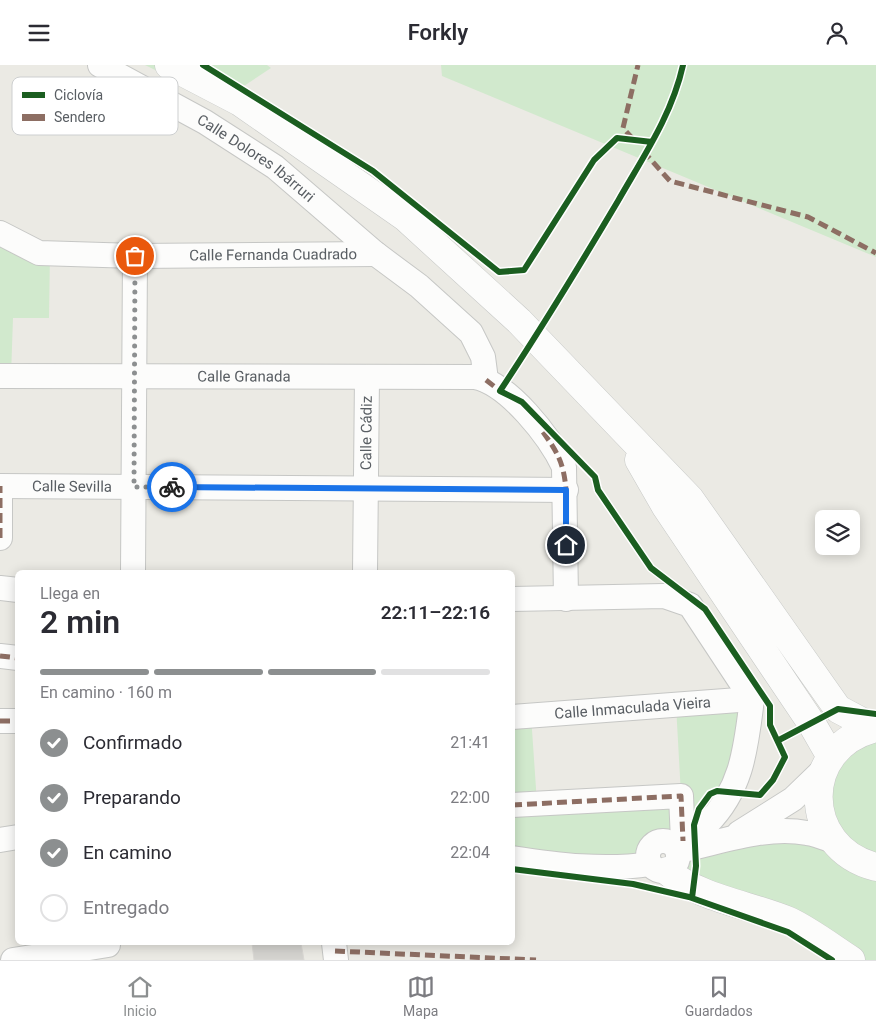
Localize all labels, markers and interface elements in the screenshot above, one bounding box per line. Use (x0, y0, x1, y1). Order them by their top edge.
icon: menu (25, 19, 53, 47)
icon: person (823, 19, 851, 47)
text: Forkly (408, 20, 468, 45)
legend (12, 77, 178, 135)
text: Ciclovía (54, 87, 103, 103)
text: Sendero (54, 109, 105, 125)
street label: Calle Dolores Ibárruri (194, 111, 318, 206)
pin (114, 235, 156, 277)
icon: bag (121, 242, 149, 270)
street label: Calle Fernanda Cuadrado (189, 245, 357, 265)
street label: Calle Granada (197, 367, 291, 386)
street label: Calle Cádiz (357, 396, 376, 470)
courier (147, 462, 197, 512)
icon: bike (158, 473, 186, 501)
street label: Calle Sevilla (32, 477, 112, 496)
map controls (815, 510, 860, 555)
button: layers (815, 510, 860, 555)
pin (545, 524, 587, 566)
icon: home (552, 531, 580, 559)
text: Llega en (40, 584, 100, 603)
text: 22:11–22:16 (381, 601, 490, 624)
text: 2 min (40, 603, 120, 641)
text: En camino · 160 m (40, 683, 172, 702)
street label: Calle Inmaculada Vieira (554, 693, 712, 723)
icon: check (40, 729, 68, 757)
text: Confirmado (83, 731, 182, 754)
text: 21:41 (450, 733, 490, 752)
icon: check (40, 784, 68, 812)
text: Preparando (83, 786, 181, 809)
text: 22:00 (450, 788, 490, 807)
icon: check (40, 839, 68, 867)
text: En camino (83, 841, 172, 864)
text: 22:04 (450, 843, 490, 862)
text: Entregado (83, 896, 169, 919)
tab: Inicio (123, 973, 157, 1019)
tab: Mapa (403, 973, 438, 1019)
tab: Guardados (685, 973, 753, 1019)

